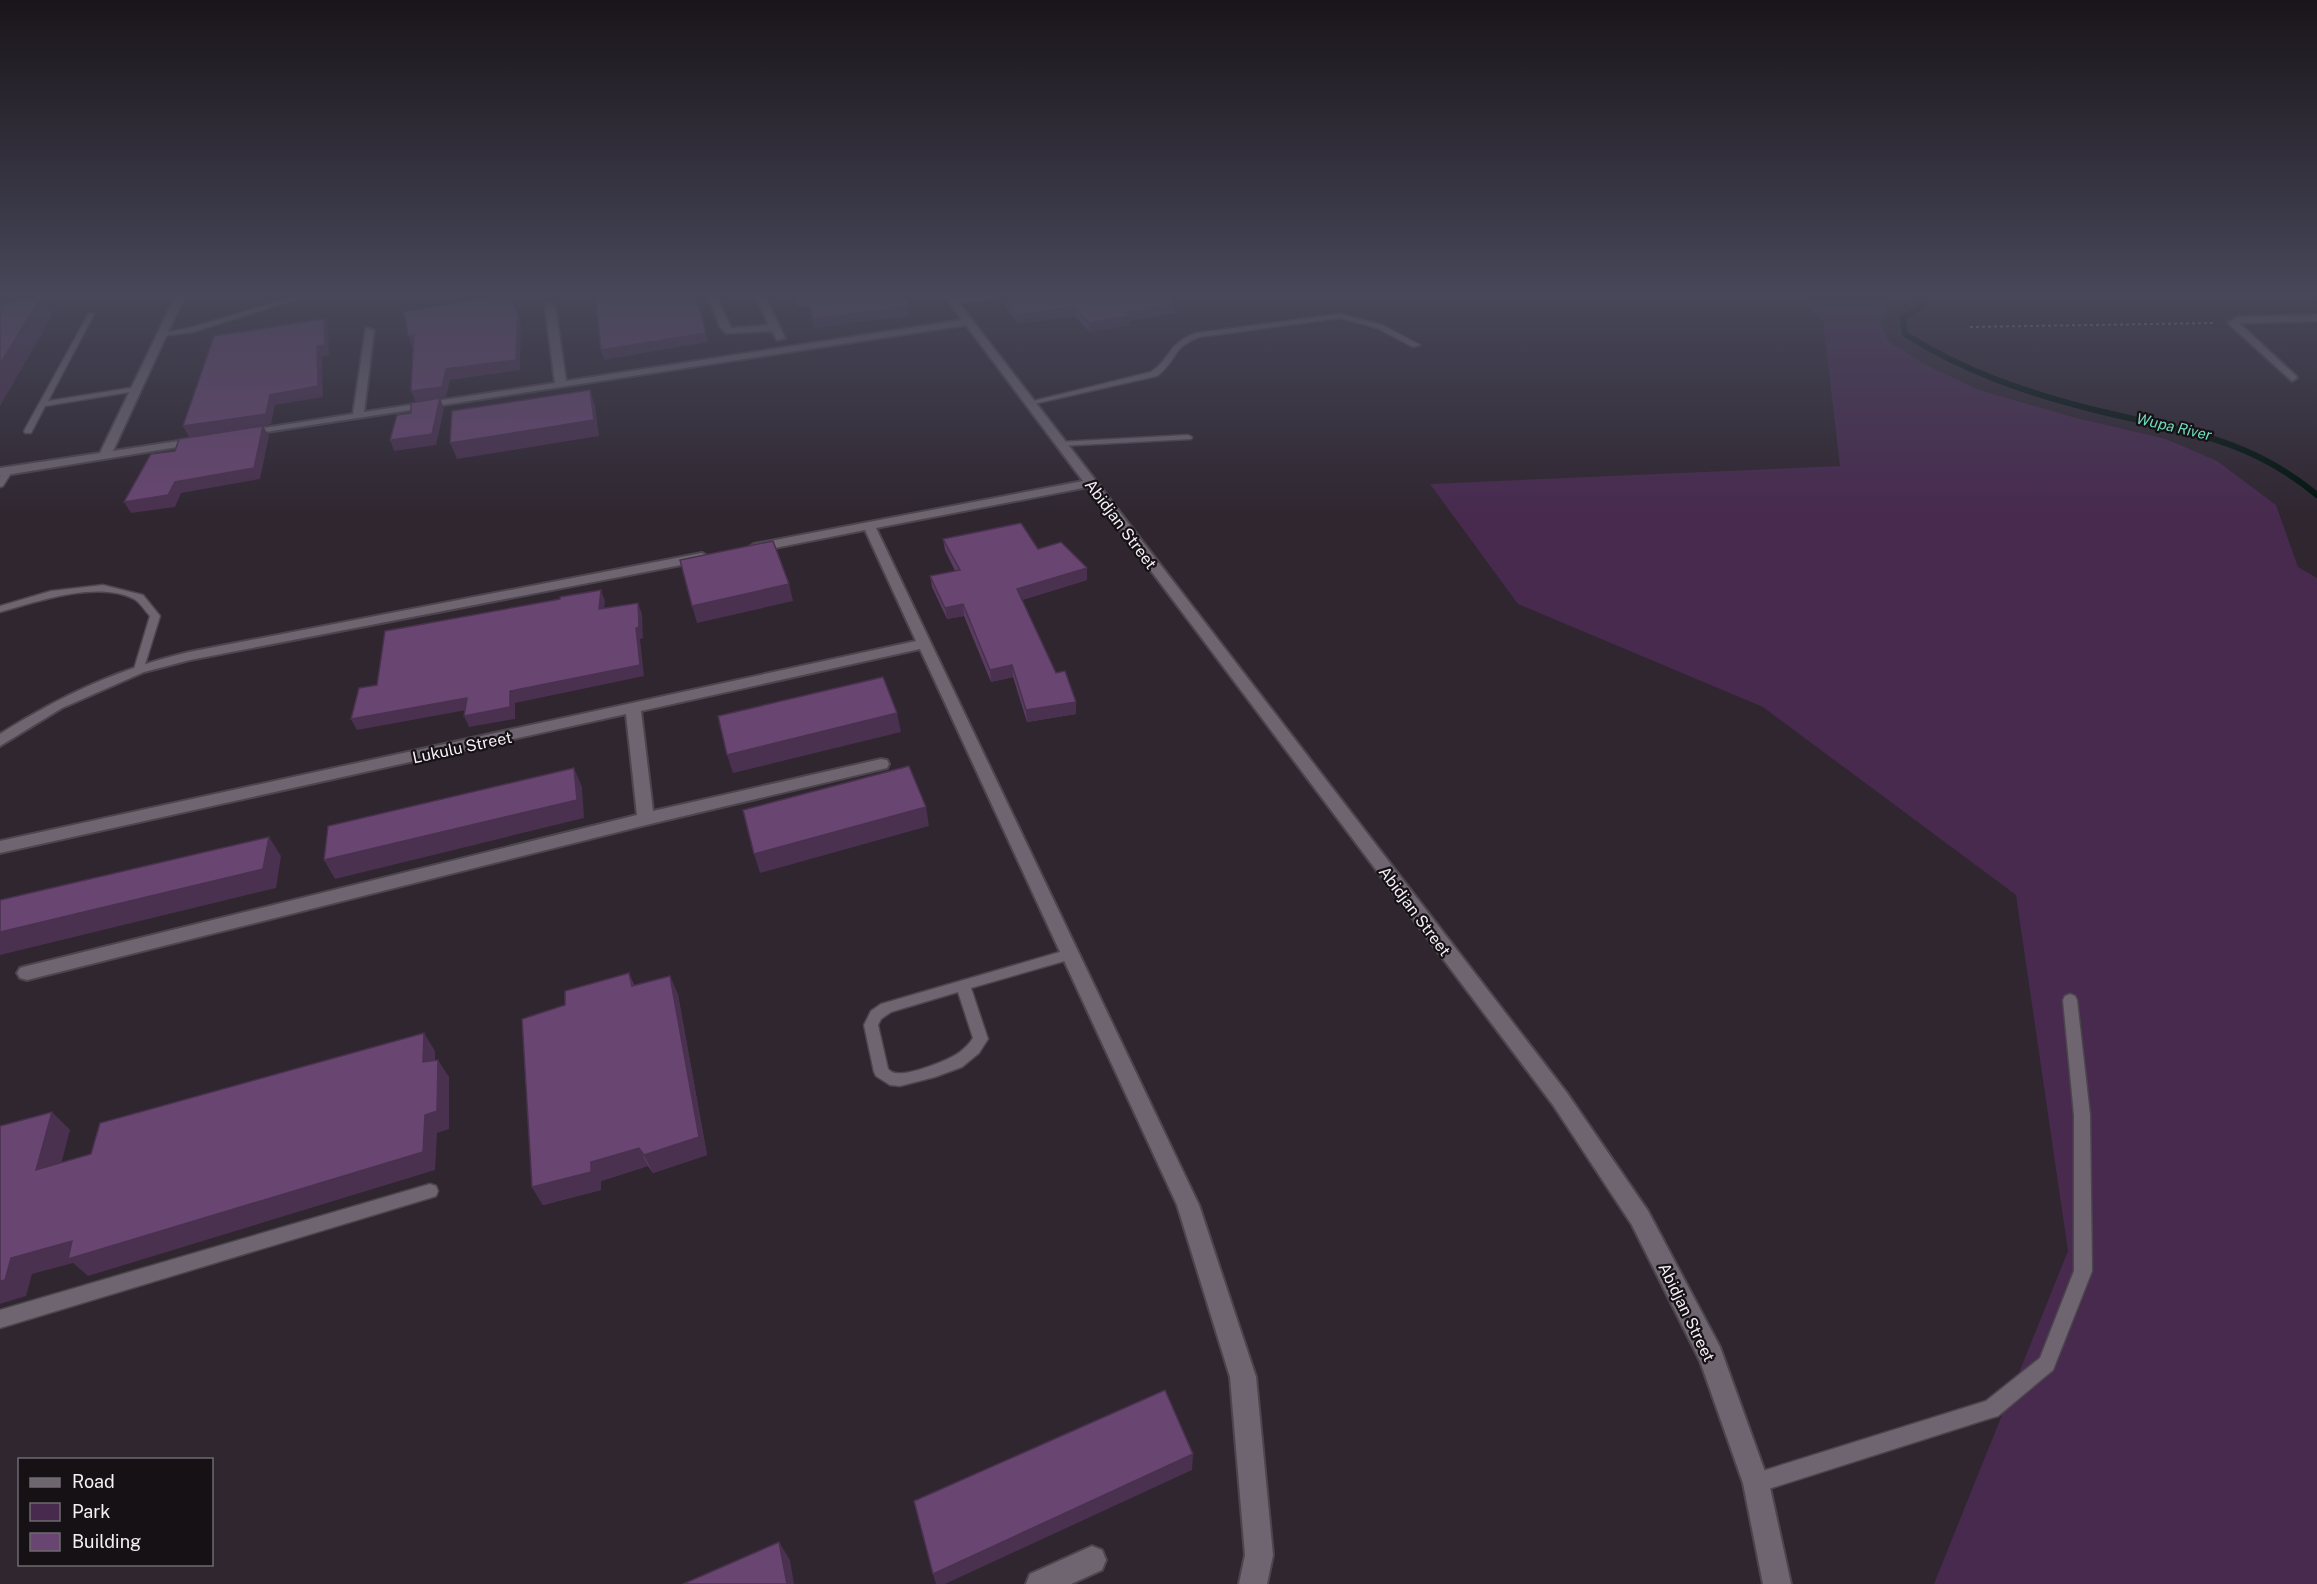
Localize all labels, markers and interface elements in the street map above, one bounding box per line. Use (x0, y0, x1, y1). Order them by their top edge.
water label: Wupa River (2135, 410, 2214, 443)
street label: Abidjan Street (1081, 476, 1160, 573)
street label: Lukulu Street (411, 728, 514, 767)
street label: Abidjan Street (1375, 863, 1454, 960)
street label: Abidjan Street (1654, 1260, 1719, 1365)
legend (18, 1458, 213, 1566)
text: Road (72, 1471, 115, 1492)
text: Park (72, 1501, 110, 1522)
text: Building (72, 1531, 141, 1552)

